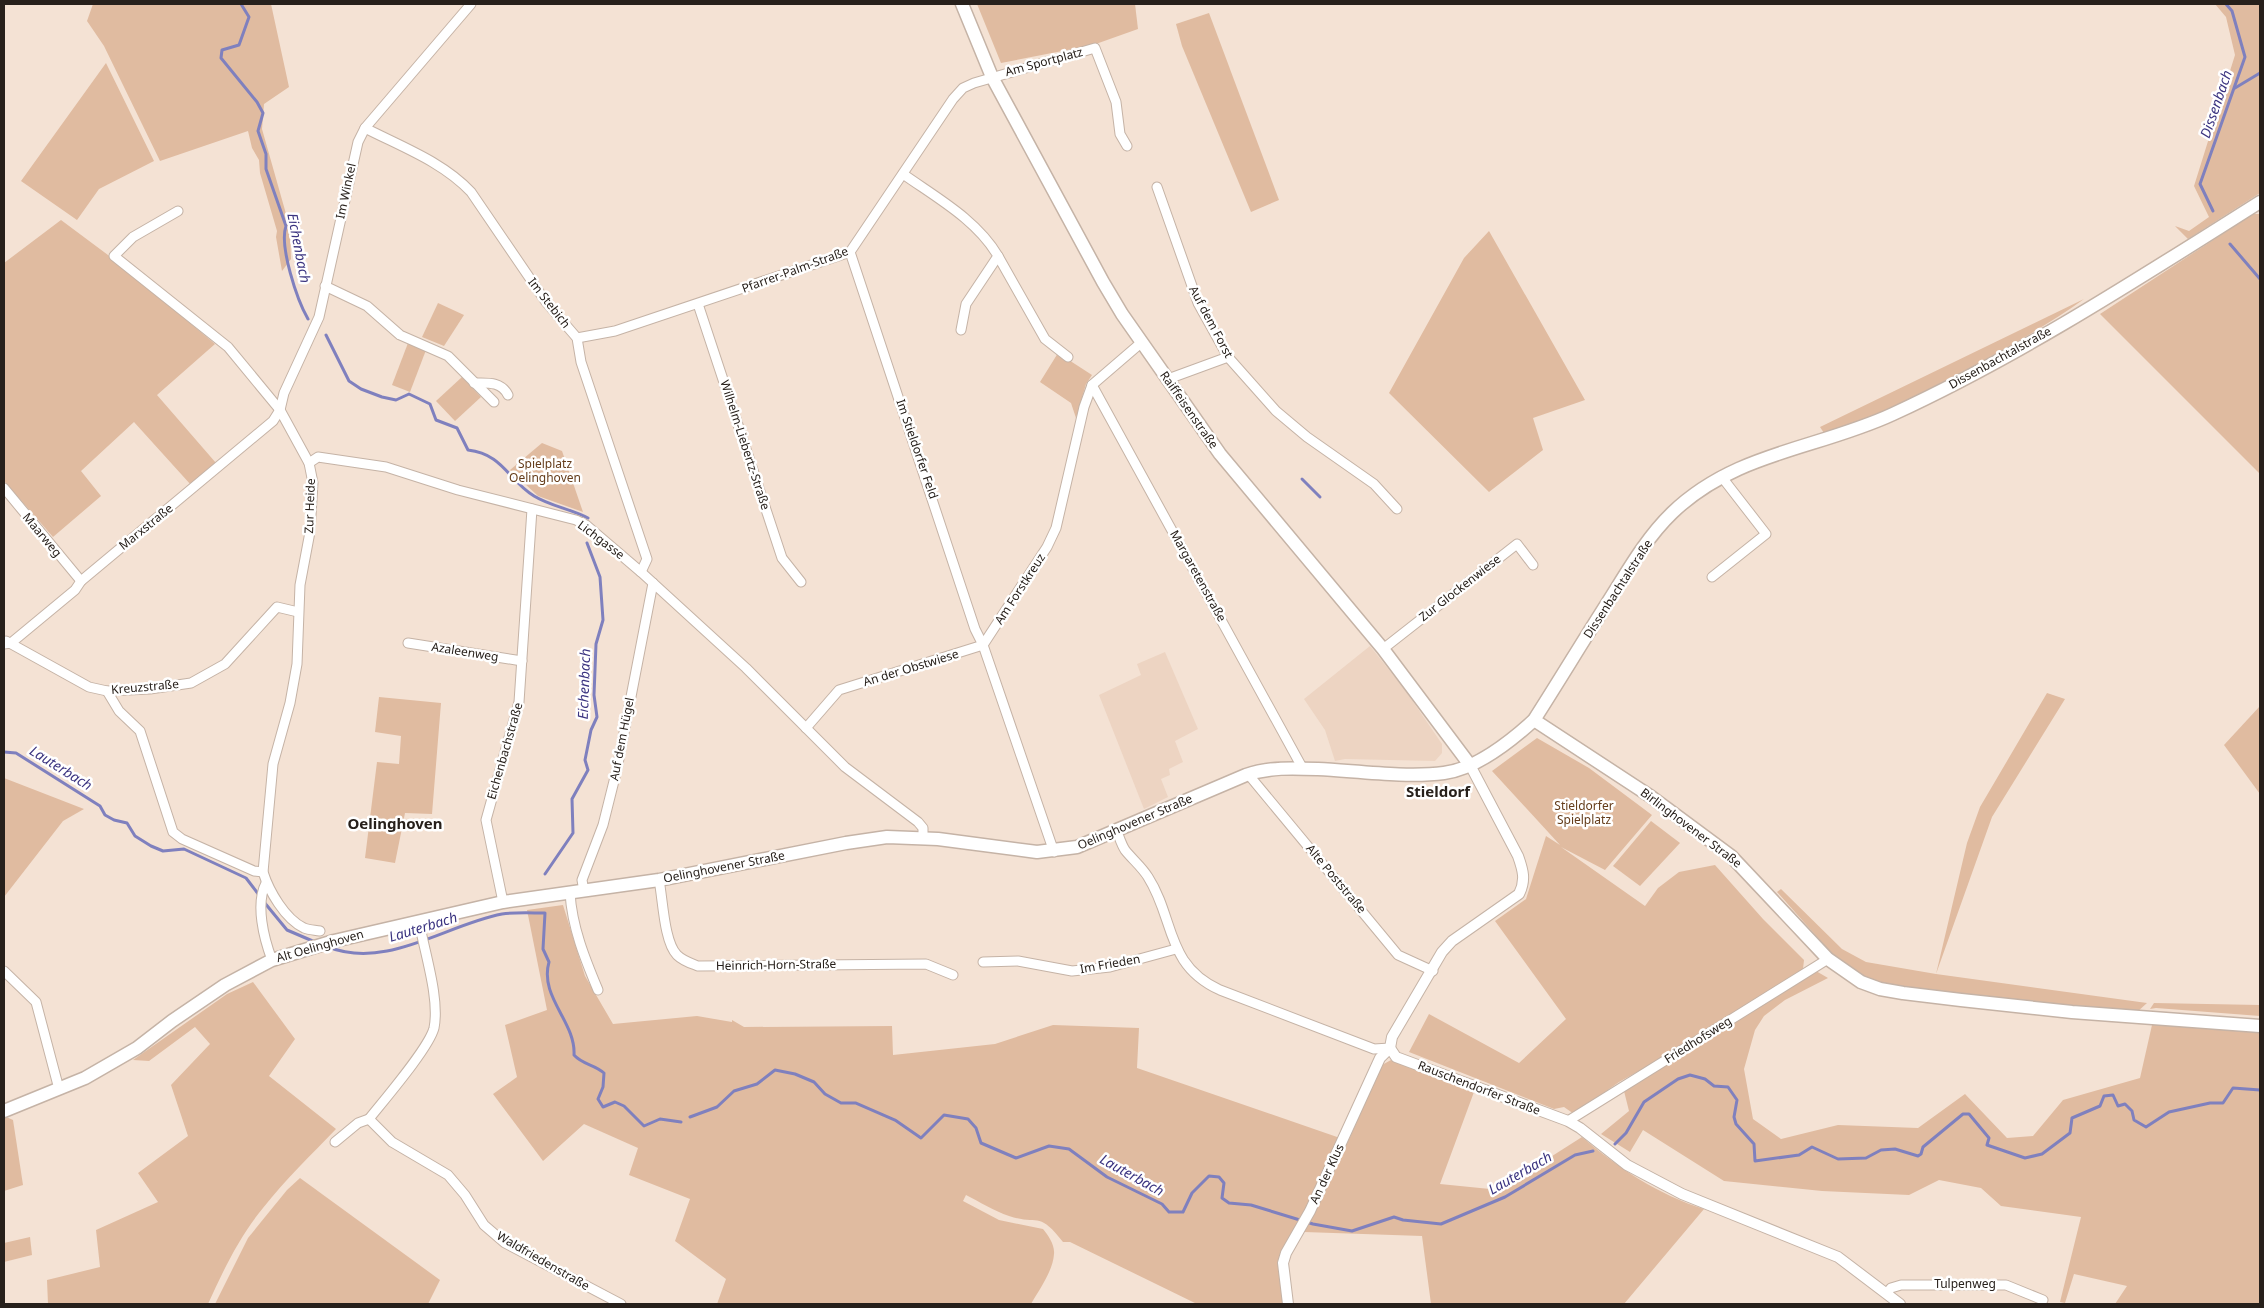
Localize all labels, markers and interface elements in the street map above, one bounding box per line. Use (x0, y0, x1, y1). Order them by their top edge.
street label: Am Sportplatz (1003, 43, 1085, 80)
water label: Dissenbach (2195, 67, 2236, 140)
street label: Im Winkel (331, 162, 360, 220)
water label: Eichenbach (283, 211, 316, 284)
street label: Pfarrer-Palm-Straße (739, 242, 851, 297)
street label: Im Stebich (524, 274, 574, 331)
street label: Auf dem Forst (1185, 283, 1238, 361)
street label: Dissenbachtalstraße (1945, 322, 2054, 393)
street label: Raiffeisenstraße (1156, 367, 1223, 452)
street label: Wilhelm-Liebertz-Straße (716, 378, 775, 512)
street label: Im Stieldorfer Feld (892, 397, 942, 501)
park label: Spielplatz Oelinghoven (509, 455, 581, 486)
street label: Zur Heide (300, 478, 319, 534)
street label: Marxstraße (115, 499, 176, 554)
street label: Maarweg (19, 509, 66, 560)
street label: Lichgasse (574, 516, 629, 563)
street label: Margaretenstraße (1166, 527, 1231, 625)
street label: Dissenbachtalstraße (1579, 536, 1656, 642)
street label: Am Forstkreuz (990, 550, 1049, 628)
street label: Zur Glockenwiese (1415, 550, 1504, 625)
street label: Azaleenweg (430, 638, 500, 665)
street label: An der Obstwiese (861, 645, 961, 690)
water label: Eichenbach (573, 648, 594, 720)
street label: Kreuzstraße (110, 675, 180, 698)
street label: Auf dem Hügel (605, 696, 638, 782)
street label: Eichenbachstraße (483, 700, 527, 801)
water label: Lauterbach (26, 741, 96, 794)
district label: Stieldorf (1406, 781, 1471, 801)
street label: Birlinghovener Straße (1637, 784, 1746, 872)
street label: Oelinghovener Straße (1075, 790, 1195, 853)
park label: Stieldorfer Spielplatz (1554, 797, 1614, 828)
district label: Oelinghoven (347, 813, 443, 833)
street label: Alte Poststraße (1302, 840, 1371, 917)
street label: Oelinghovener Straße (662, 846, 786, 887)
water label: Lauterbach (386, 907, 459, 946)
street label: Alt Oelinghoven (274, 925, 365, 966)
street label: Im Frieden (1078, 950, 1141, 977)
street label: Heinrich-Horn-Straße (716, 955, 837, 974)
street label: Friedhofsweg (1661, 1012, 1735, 1067)
street label: Rauschendorfer Straße (1415, 1056, 1543, 1119)
street label: An der Klus (1305, 1141, 1348, 1206)
water label: Lauterbach (1484, 1147, 1555, 1198)
water label: Lauterbach (1097, 1149, 1168, 1200)
street label: Waldfriedenstraße (494, 1227, 593, 1294)
street label: Tulpenweg (1934, 1275, 1996, 1292)

